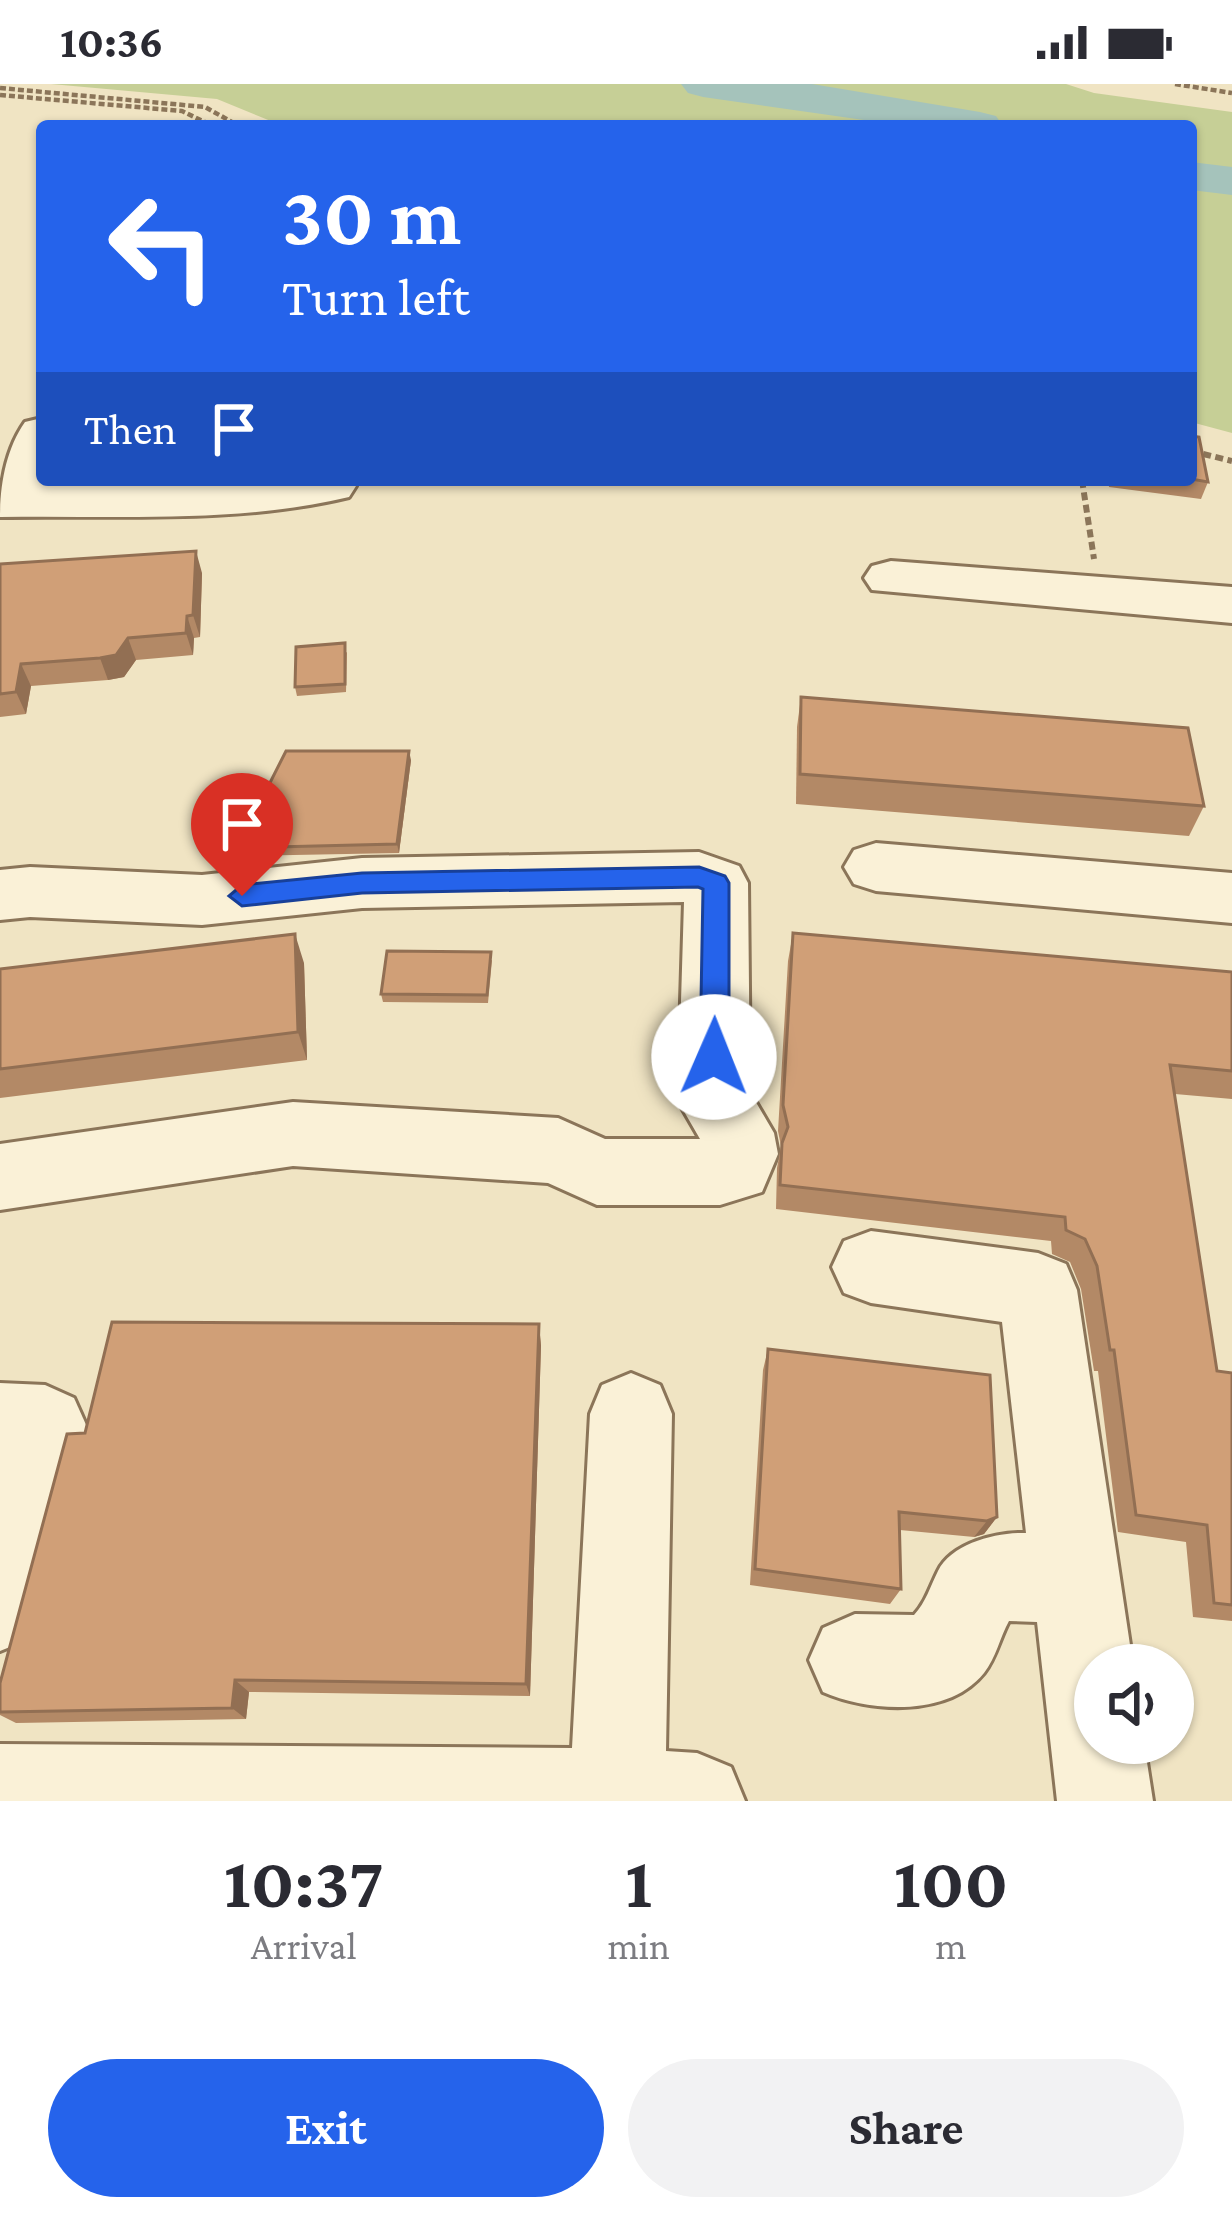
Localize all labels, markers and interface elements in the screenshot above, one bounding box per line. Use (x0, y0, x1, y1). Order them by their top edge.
text: 10:36 (60, 17, 163, 67)
icon: left (84, 168, 240, 324)
text: 30 m (282, 169, 461, 262)
text: Turn left (282, 267, 470, 327)
icon: arrive (201, 396, 267, 462)
text: Then (84, 404, 177, 454)
pin (191, 773, 293, 896)
icon: arrive (209, 791, 275, 857)
position arrow (651, 994, 777, 1120)
map controls (1074, 1644, 1194, 1764)
button: sound (1074, 1644, 1194, 1764)
text: 10:37 (224, 1842, 384, 1922)
text: 1 (625, 1842, 652, 1922)
text: 100 (894, 1842, 1008, 1922)
text: Arrival (251, 1924, 357, 1967)
text: min (607, 1924, 670, 1967)
text: m (935, 1924, 967, 1967)
button: Exit (48, 2059, 604, 2197)
button: Share (628, 2059, 1184, 2197)

